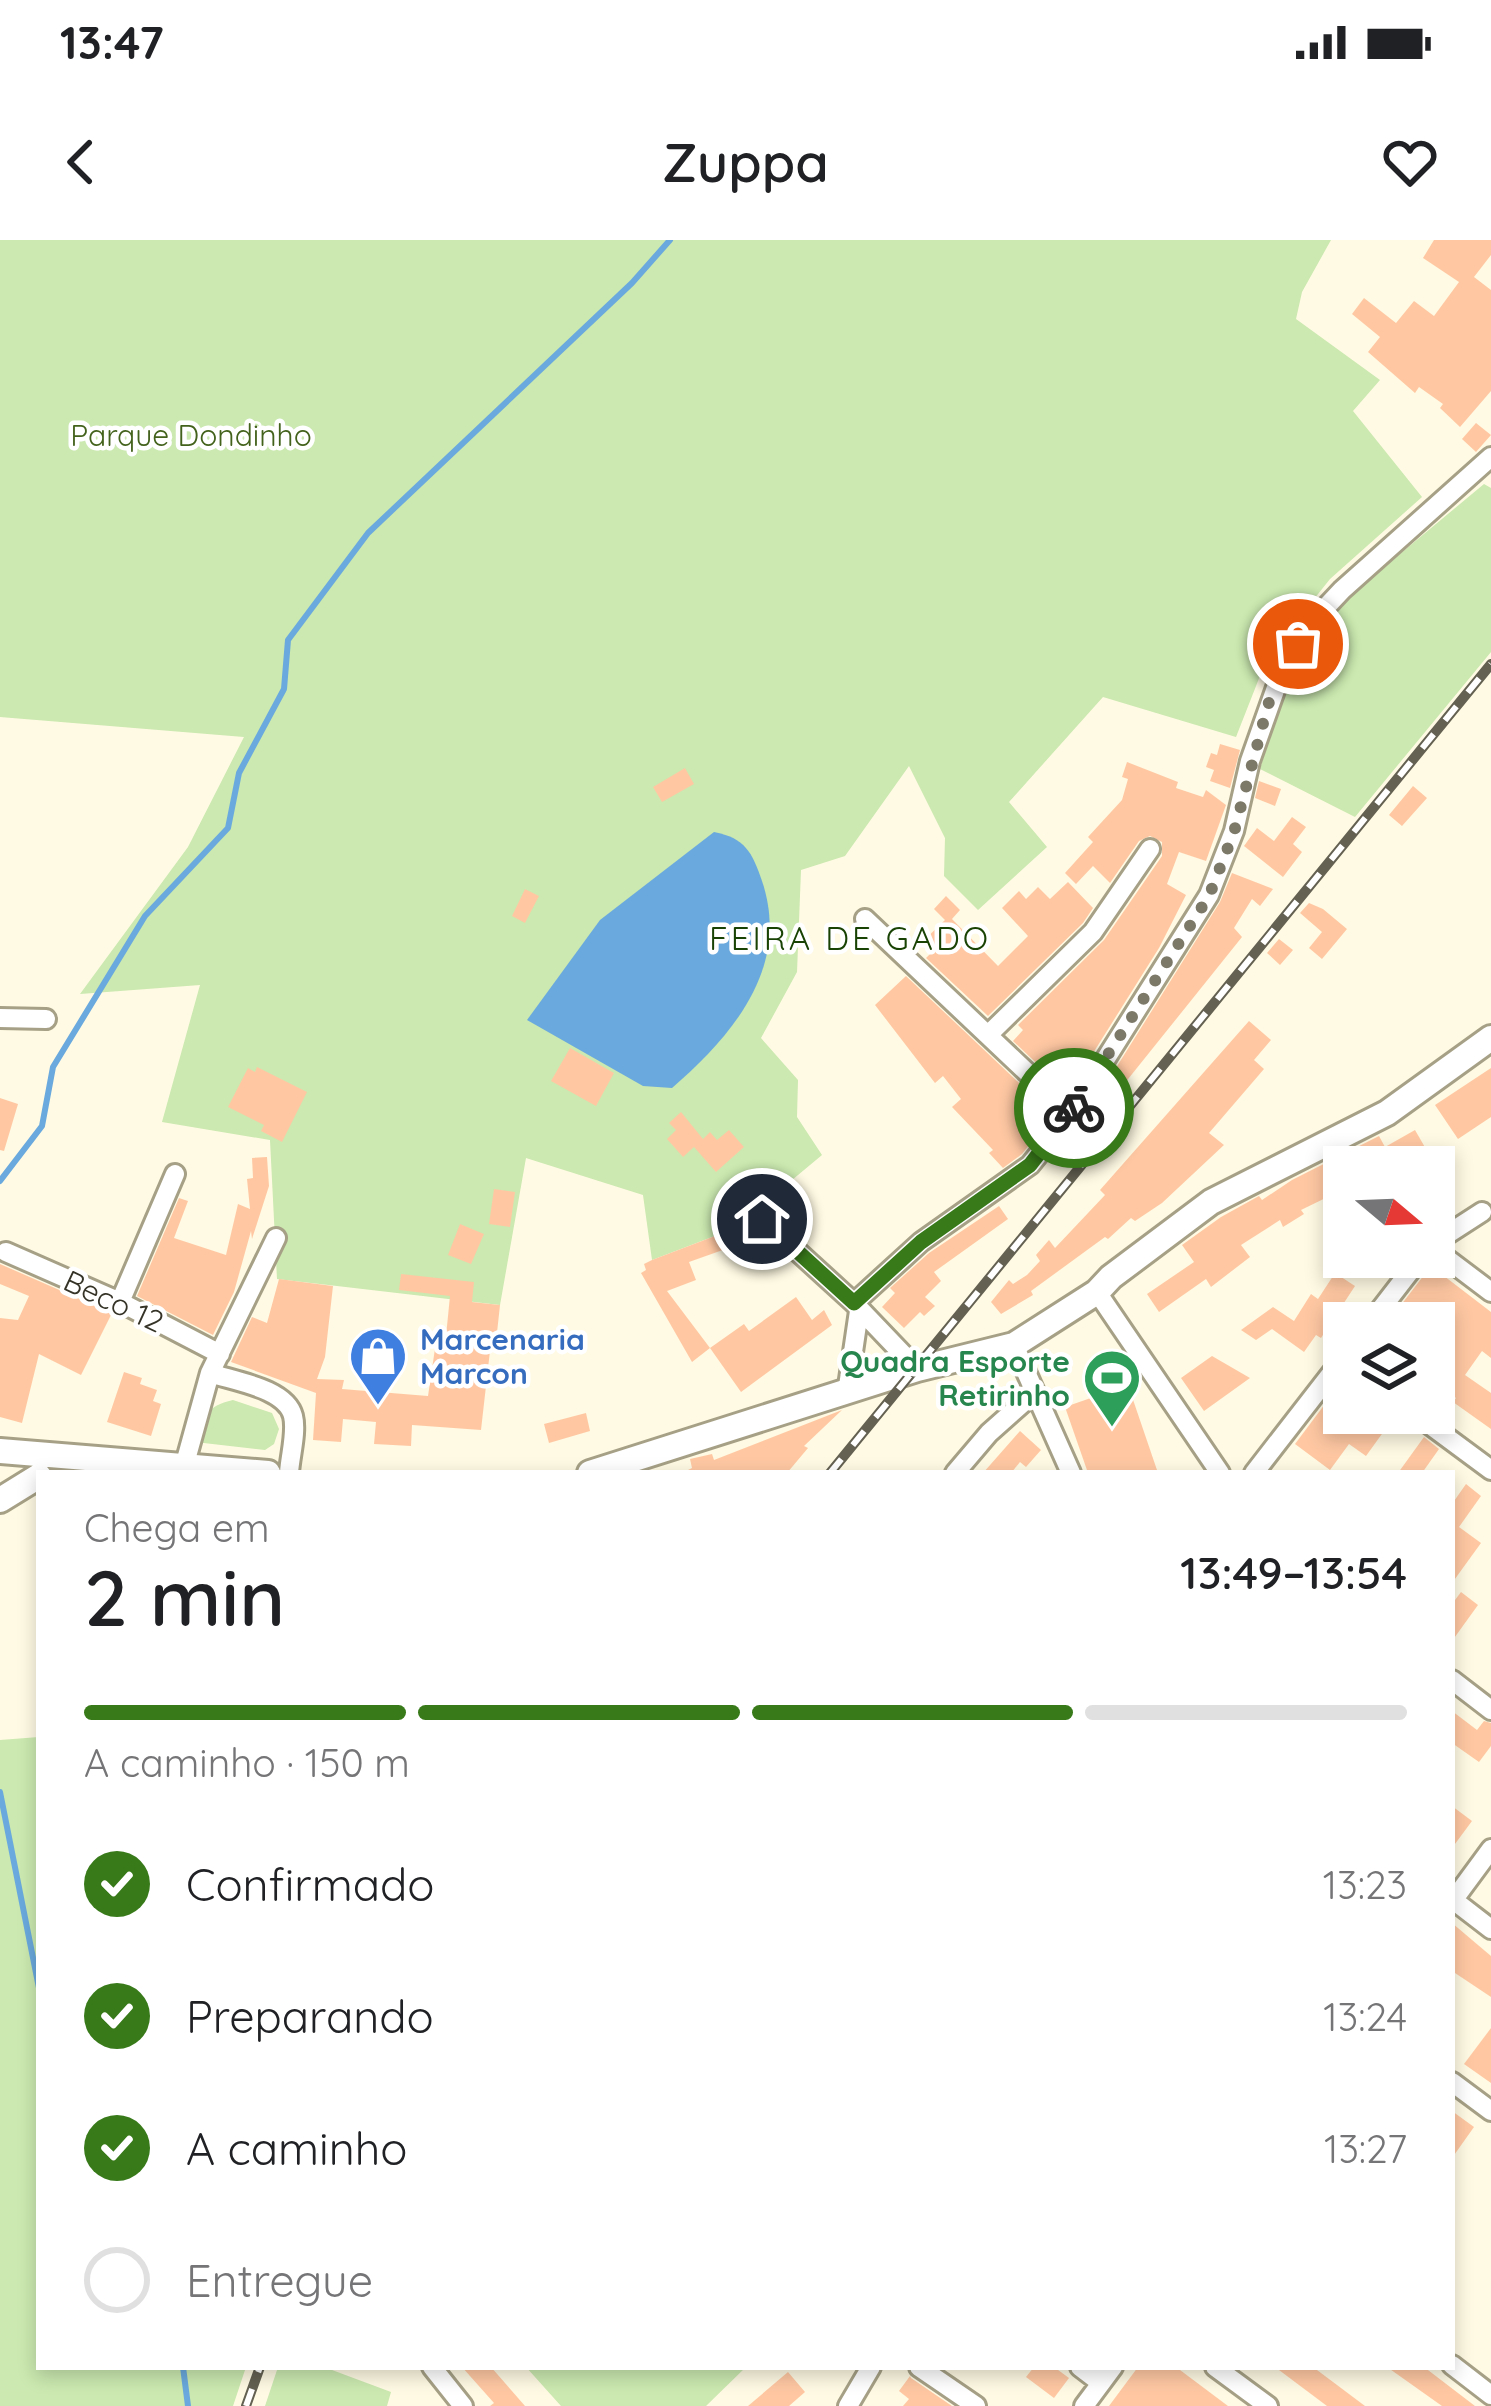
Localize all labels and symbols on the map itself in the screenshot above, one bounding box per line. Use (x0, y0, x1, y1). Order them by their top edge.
park label: Parque Dondinho (70, 416, 312, 454)
pin (1247, 593, 1349, 695)
district label: FEIRA DE GADO (709, 917, 991, 958)
courier (1014, 1048, 1134, 1168)
north arrow (1323, 1146, 1455, 1278)
pin (711, 1168, 813, 1270)
street label: Beco 12 (58, 1261, 170, 1341)
place label: Marcenaria Marcon (420, 1320, 585, 1392)
shop icon: Marcenaria Marcon (347, 1325, 409, 1407)
place label: Quadra Esporte Retirinho (840, 1342, 1070, 1414)
sports icon: Quadra Esporte Retirinho (1081, 1347, 1143, 1429)

